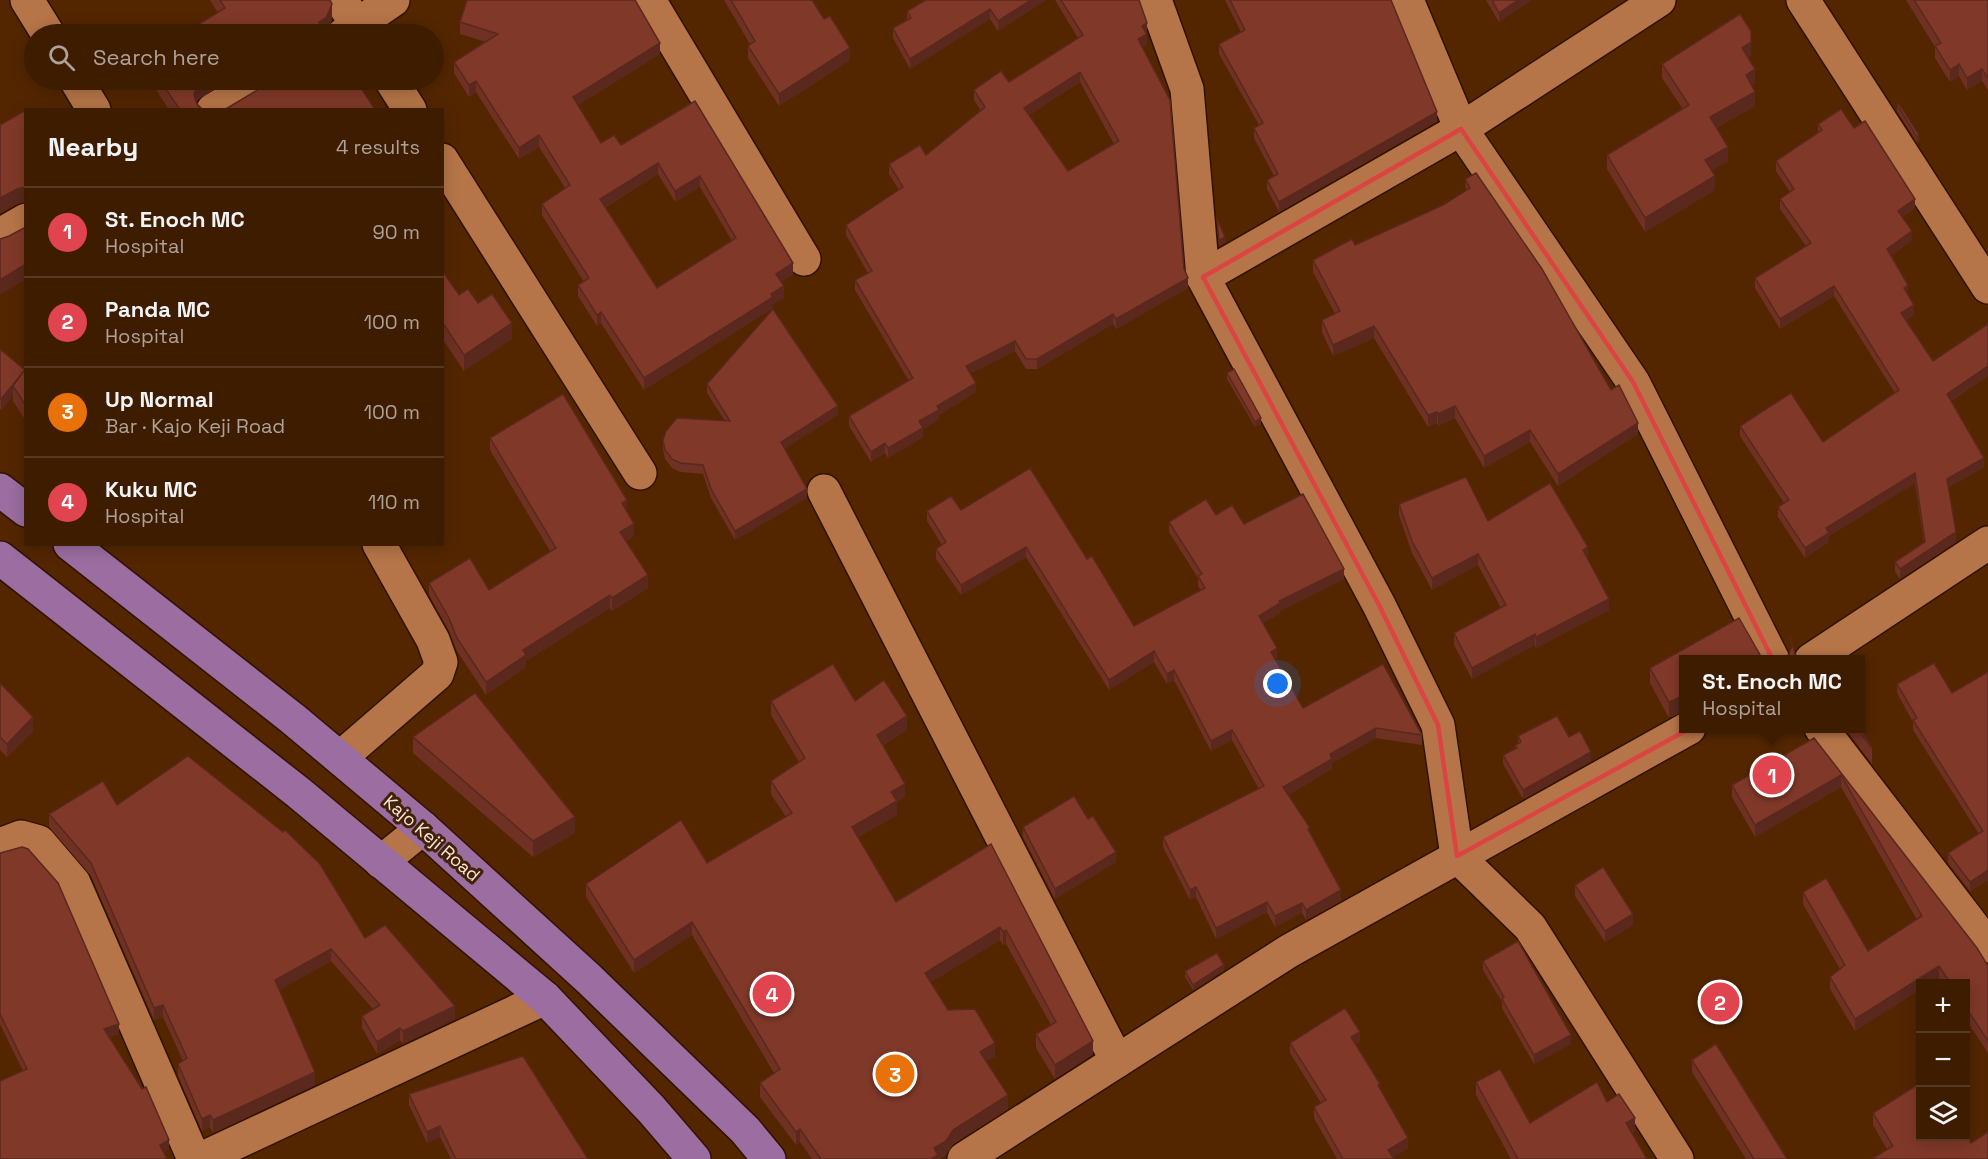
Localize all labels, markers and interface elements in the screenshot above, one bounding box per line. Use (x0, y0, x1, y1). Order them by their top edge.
search box (24, 24, 444, 90)
icon: search (45, 41, 78, 74)
text: Search here (93, 43, 220, 71)
text: Nearby (48, 130, 138, 164)
text: 4 results (336, 134, 420, 160)
text: St. Enoch MC (105, 205, 245, 233)
text: 1 (63, 219, 72, 245)
text: 90 m (373, 219, 420, 245)
text: Hospital (105, 233, 184, 259)
text: Panda MC (105, 295, 210, 323)
text: 2 (62, 309, 73, 335)
text: 100 m (364, 309, 420, 335)
text: Hospital (105, 323, 184, 349)
text: Up Normal (105, 385, 214, 413)
text: 3 (61, 399, 74, 425)
text: 100 m (364, 399, 420, 425)
text: Bar · Kajo Keji Road (105, 413, 285, 439)
text: Kuku MC (105, 475, 197, 503)
text: 4 (61, 489, 74, 515)
text: 110 m (368, 489, 420, 515)
text: Hospital (105, 503, 184, 529)
popup (1679, 655, 1865, 733)
text: St. Enoch MC (1702, 667, 1842, 695)
your location (1263, 669, 1292, 698)
text: Hospital (1702, 695, 1782, 721)
pin: 1 (1752, 752, 1792, 798)
street label: Kajo Keji Road (379, 790, 485, 886)
pin: 4 (752, 972, 792, 1016)
map controls (1916, 979, 1970, 1141)
button: + (1916, 979, 1970, 1033)
pin: 2 (1700, 980, 1740, 1024)
button: − (1916, 1033, 1970, 1087)
pin: 3 (876, 1052, 914, 1096)
button: layers (1916, 1087, 1970, 1141)

